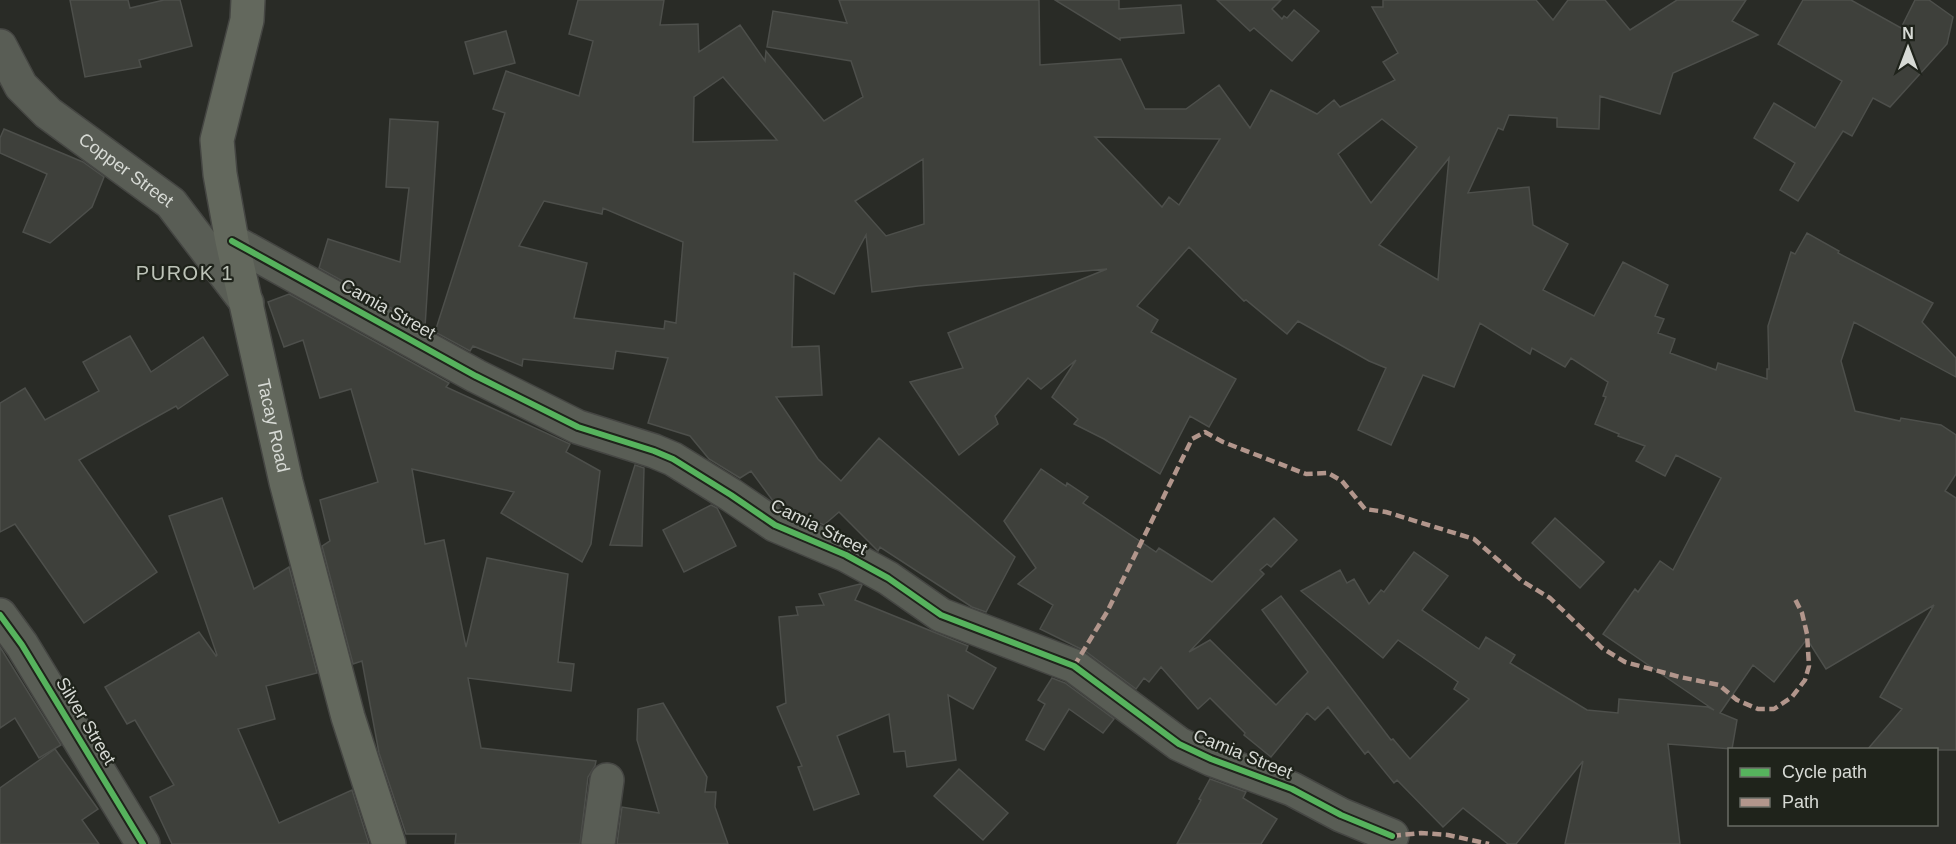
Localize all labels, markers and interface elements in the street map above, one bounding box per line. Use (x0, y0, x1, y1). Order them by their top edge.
north arrow (1878, 18, 1938, 78)
text: N (1902, 25, 1914, 42)
street label: Copper Street (75, 129, 177, 211)
district label: PUROK 1 (136, 262, 234, 284)
street label: Camia Street (337, 275, 439, 343)
street label: Tacay Road (253, 377, 293, 474)
street label: Camia Street (767, 495, 871, 559)
street label: Silver Street (52, 674, 120, 768)
street label: Camia Street (1191, 725, 1295, 783)
legend (1728, 748, 1938, 826)
text: Cycle path (1782, 762, 1867, 782)
text: Path (1782, 792, 1819, 812)

